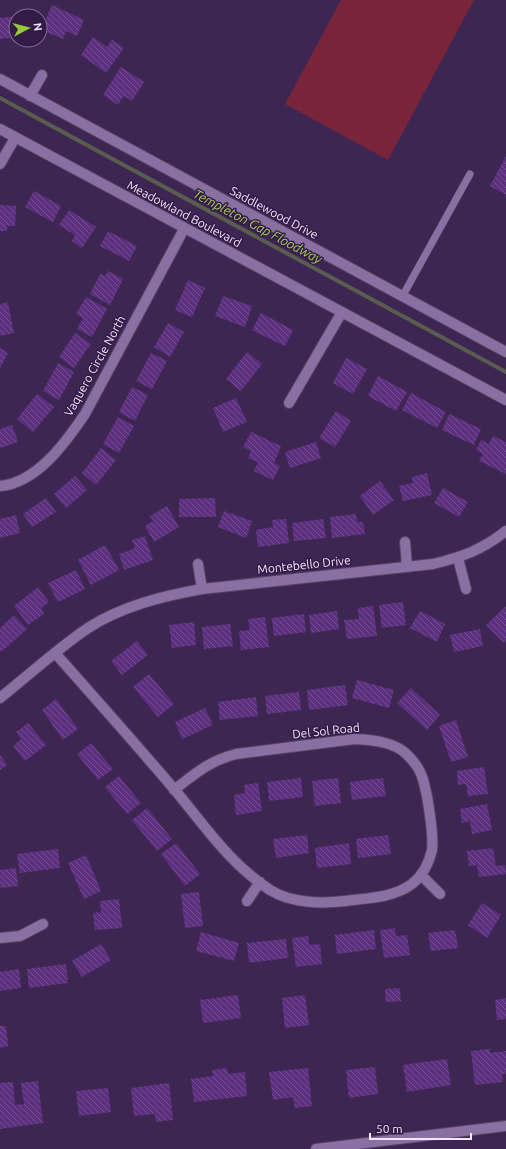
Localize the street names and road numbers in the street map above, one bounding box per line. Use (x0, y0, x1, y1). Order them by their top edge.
street label: Meadowland Boulevard (125, 178, 244, 249)
street label: Saddlewood Drive (228, 184, 320, 241)
street label: Vaquero Circle North (61, 313, 128, 418)
street label: Montebello Drive (257, 553, 351, 576)
street label: Del Sol Road (292, 720, 360, 741)

